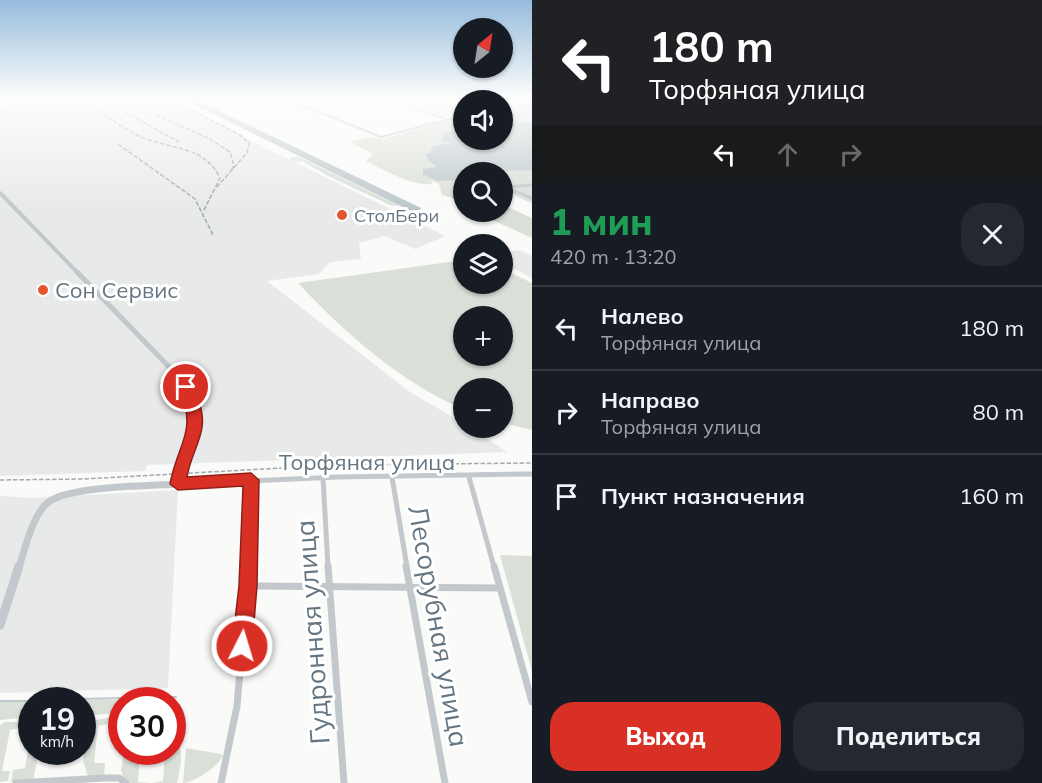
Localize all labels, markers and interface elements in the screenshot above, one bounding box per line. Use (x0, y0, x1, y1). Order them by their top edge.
north arrow (453, 18, 513, 78)
map controls (453, 18, 513, 438)
text: 180 m (649, 20, 774, 73)
icon: left (550, 24, 628, 102)
text: Торфяная улица (649, 72, 865, 106)
button: sound (453, 90, 513, 150)
icon: left (708, 138, 741, 171)
icon: ahead (771, 138, 804, 171)
icon: right (834, 138, 867, 171)
button: search (453, 162, 513, 222)
text: 1 мин (550, 199, 653, 244)
button: close (961, 203, 1024, 266)
place label: СтолБери (354, 204, 439, 227)
marker: СтолБери (335, 208, 349, 222)
button: layers (453, 234, 513, 294)
text: 420 m · 13:20 (550, 244, 676, 269)
place label: Сон Сервис (55, 276, 178, 304)
marker: Сон Сервис (36, 283, 50, 297)
text: Налево (601, 302, 684, 330)
button: + (453, 306, 513, 366)
icon: left (550, 312, 583, 345)
text: 180 m (959, 314, 1024, 342)
text: Торфяная улица (601, 330, 761, 355)
pin (160, 361, 211, 412)
icon: arrive (169, 370, 202, 403)
button: − (453, 378, 513, 438)
text: Направо (601, 386, 699, 414)
icon: right (550, 396, 583, 429)
text: 80 m (973, 398, 1024, 426)
text: Торфяная улица (601, 414, 761, 439)
street label: Торфяная улица (279, 448, 455, 476)
icon: arrive (550, 480, 583, 513)
text: Пункт назначения (601, 482, 805, 510)
text: 160 m (959, 482, 1024, 510)
street label: Лесорубная улица (401, 503, 477, 749)
street label: Гудронная улица (287, 519, 337, 745)
position arrow (210, 614, 274, 678)
speed limit sign: 30 (108, 687, 186, 765)
text: 19 (39, 700, 75, 738)
button: Выход (550, 702, 781, 771)
button: Поделиться (793, 702, 1024, 771)
text: km/h (40, 732, 74, 751)

